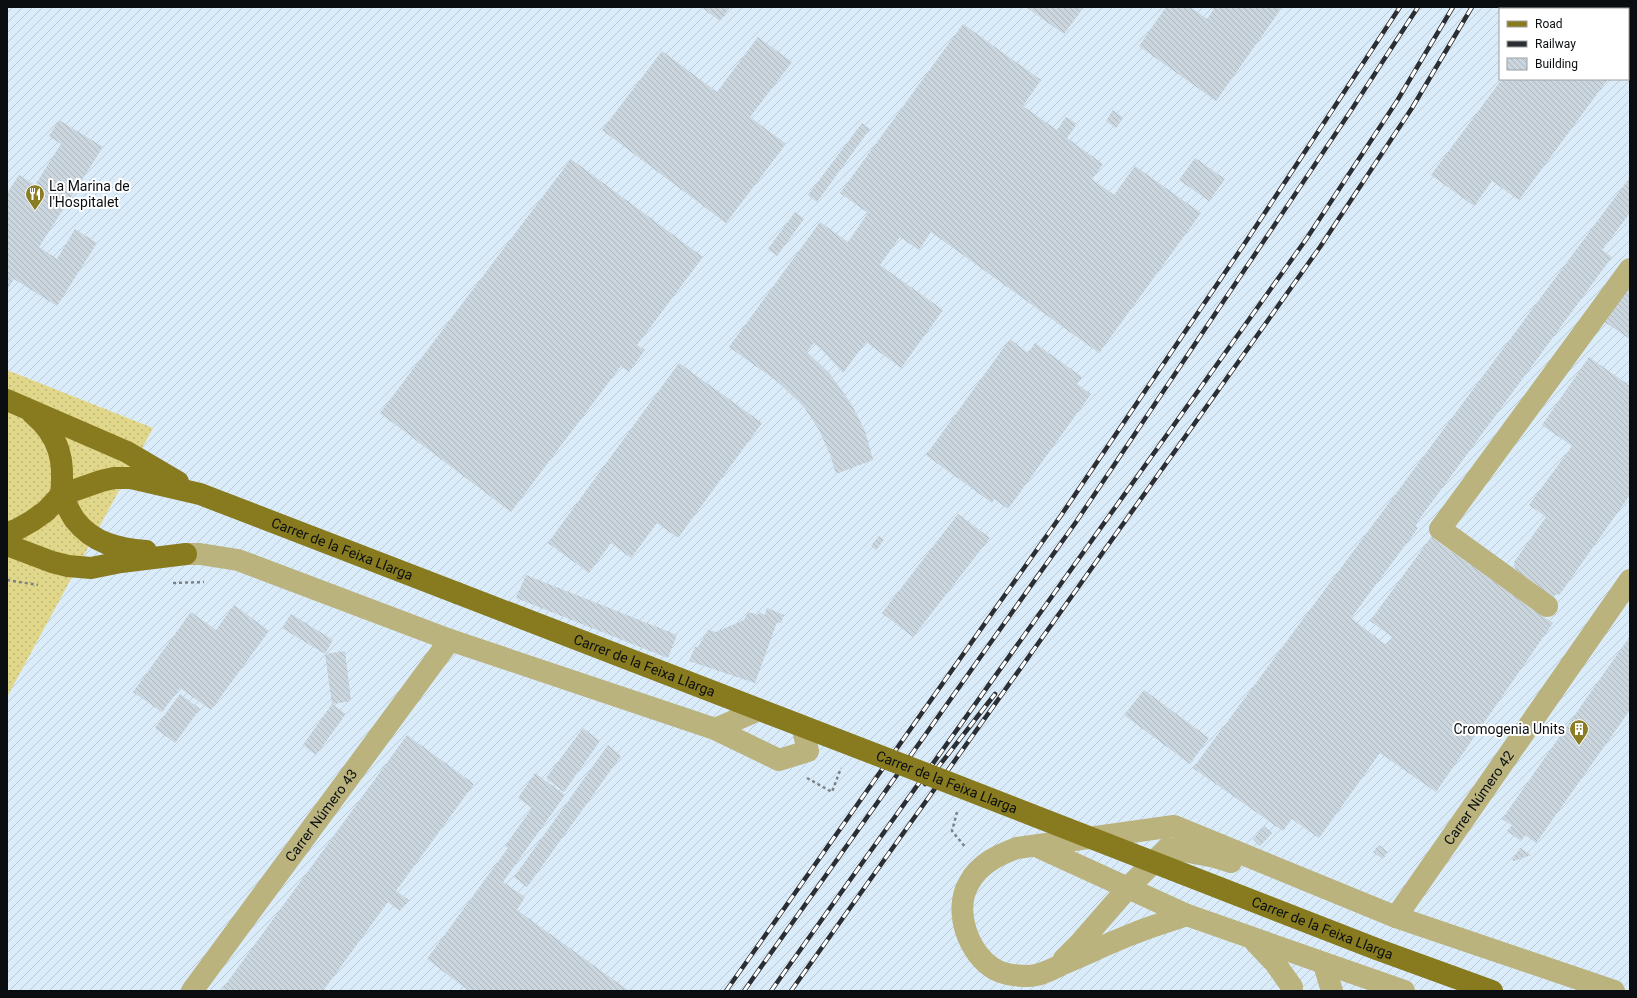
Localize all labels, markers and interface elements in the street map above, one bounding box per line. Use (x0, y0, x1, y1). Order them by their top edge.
legend (1499, 8, 1629, 80)
text: Road (1535, 17, 1563, 31)
text: Railway (1535, 37, 1576, 51)
text: Building (1535, 57, 1578, 71)
place label: La Marina de l'Hospitalet (49, 178, 130, 210)
restaurant icon: La Marina de l'Hospitalet (24, 183, 46, 211)
street label: Carrer de la Feixa Llarga (269, 514, 415, 583)
street label: Carrer de la Feixa Llarga (572, 631, 718, 700)
building icon: Cromogenia Units (1568, 718, 1590, 746)
place label: Cromogenia Units (1454, 721, 1565, 737)
street label: Carrer de la Feixa Llarga (874, 747, 1020, 817)
street label: Carrer Número 42 (1440, 748, 1517, 848)
street label: Carrer Número 43 (282, 766, 360, 865)
street label: Carrer de la Feixa Llarga (1249, 893, 1395, 962)

